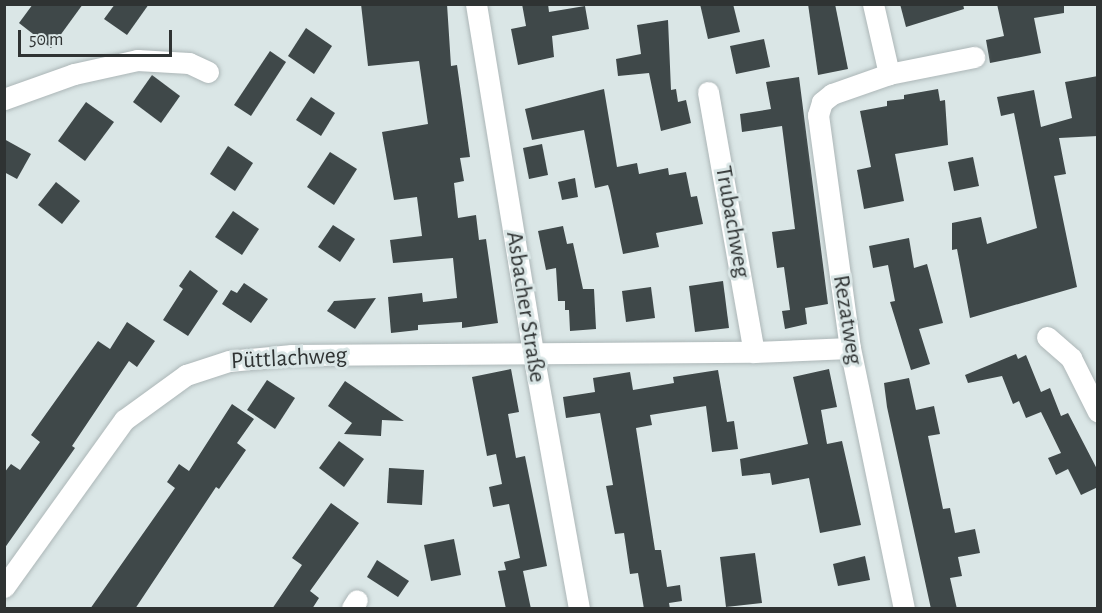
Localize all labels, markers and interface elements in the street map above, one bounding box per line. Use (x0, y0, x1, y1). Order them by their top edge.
scale bar (21, 18, 176, 56)
text: 50 m (29, 31, 63, 49)
street label: Trubachweg (708, 164, 756, 280)
street label: Asbacher Straße (499, 229, 551, 385)
street label: Rezatweg (826, 273, 868, 367)
street label: Püttlachweg (230, 342, 348, 376)

